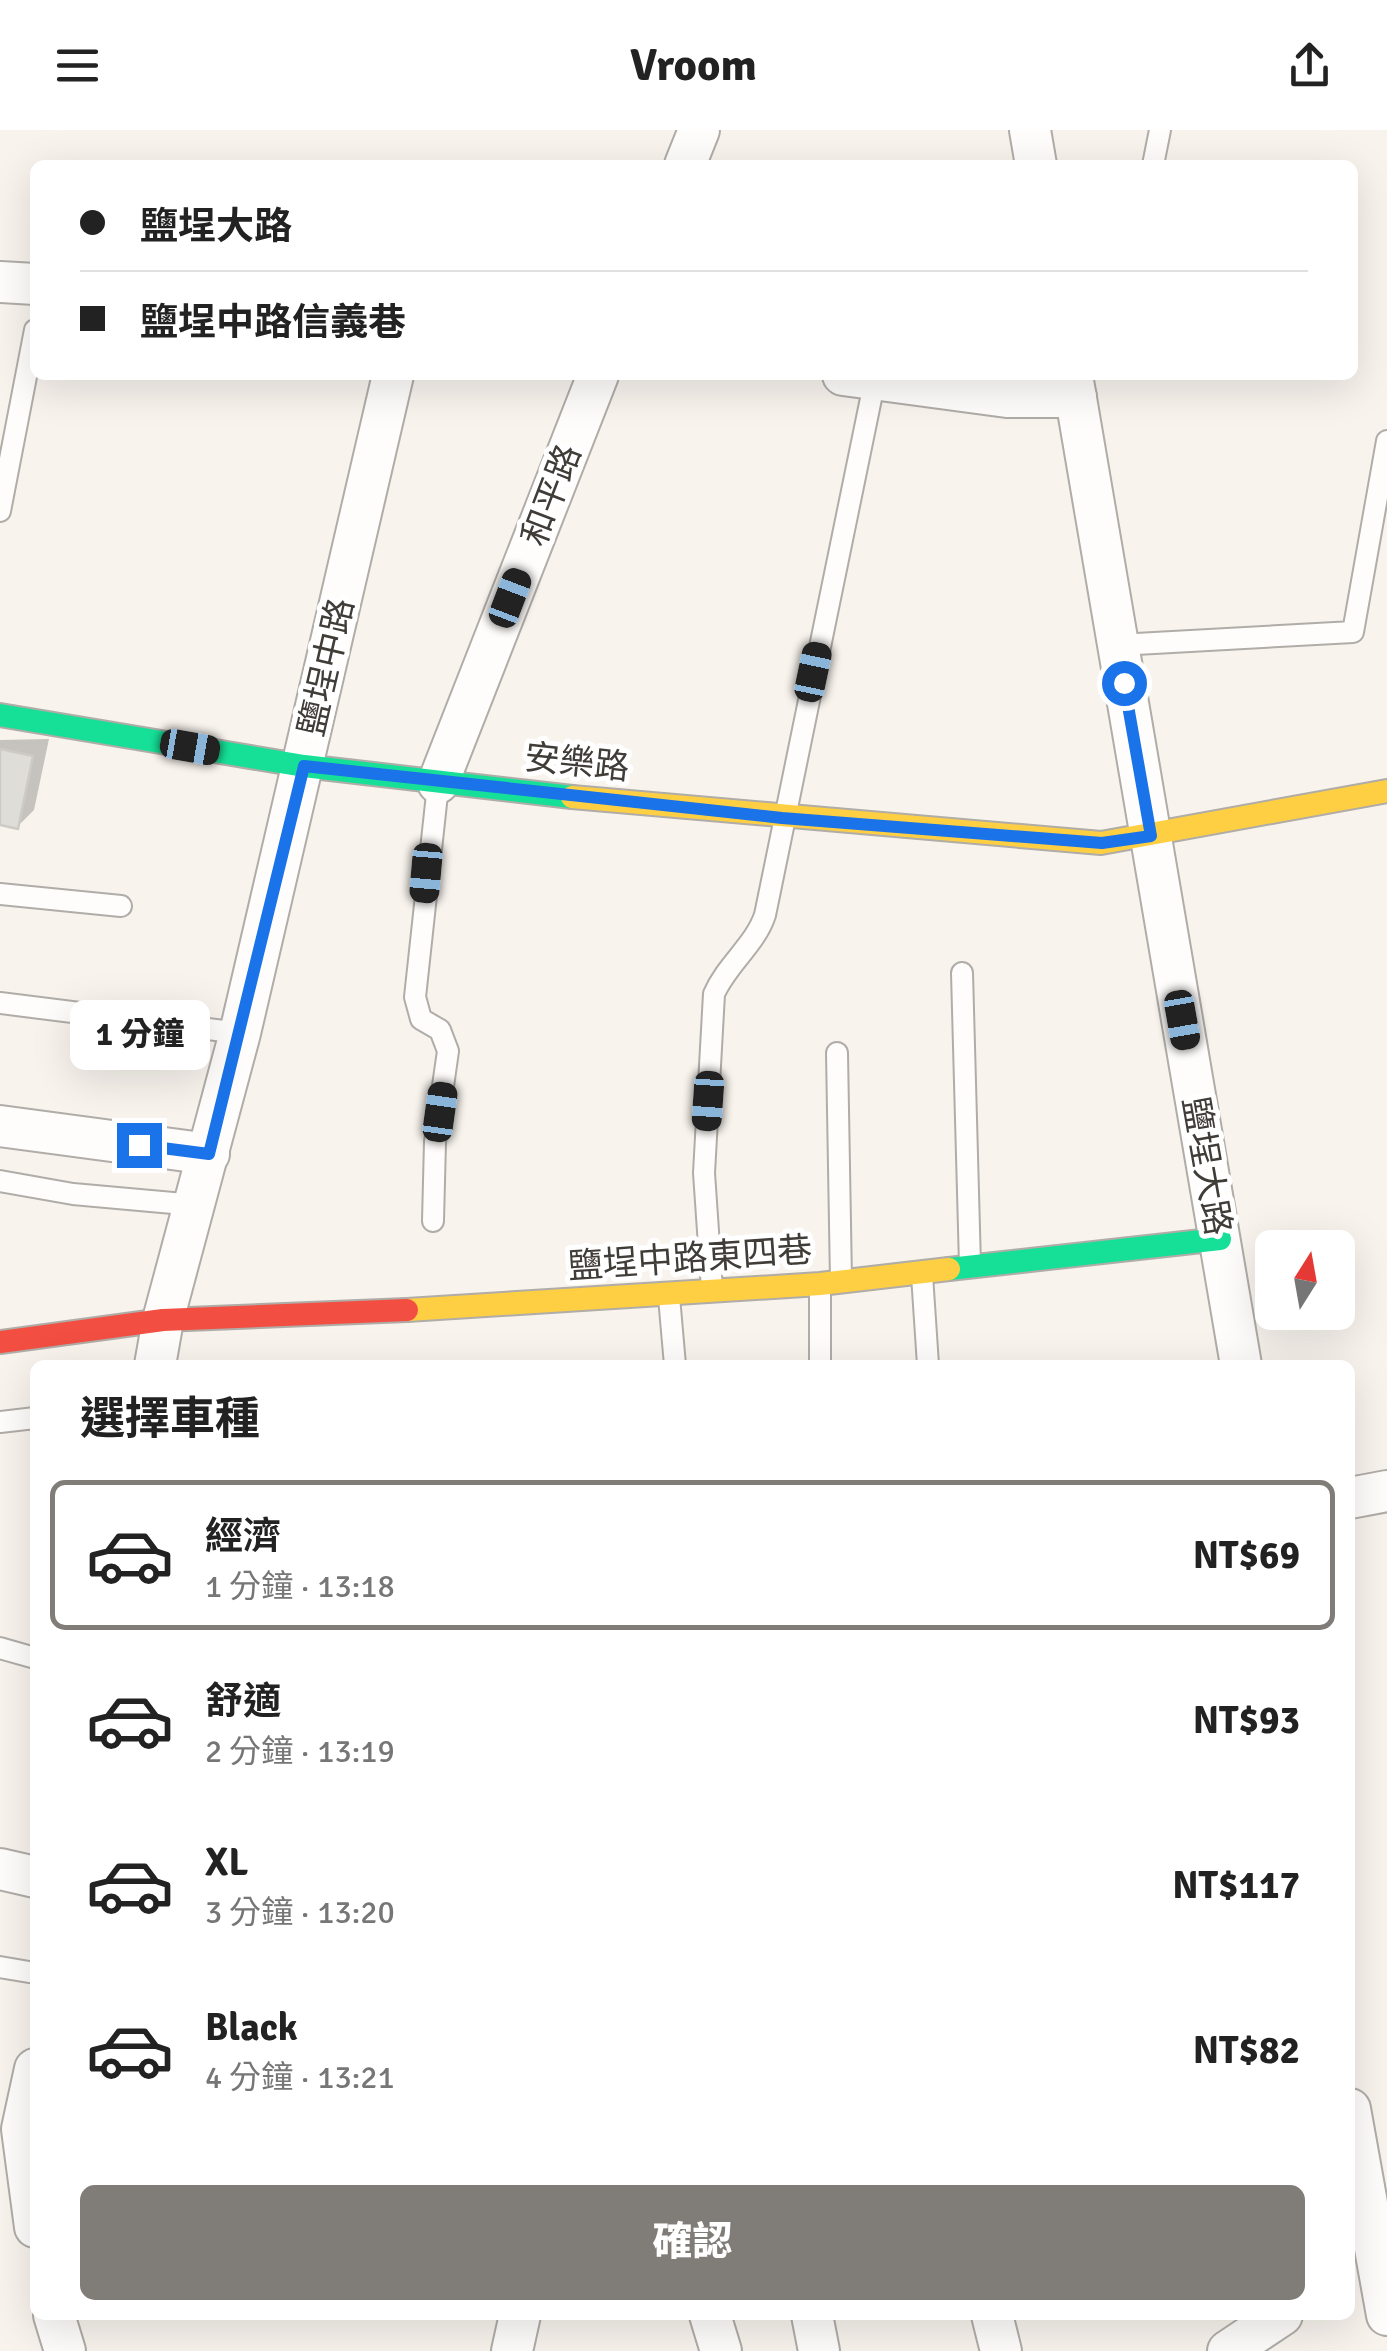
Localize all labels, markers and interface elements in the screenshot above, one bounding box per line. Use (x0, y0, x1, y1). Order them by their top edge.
icon: menu (50, 38, 105, 93)
text: Vroom (630, 38, 757, 93)
icon: share (1282, 38, 1337, 93)
text: 鹽埕大路 (140, 203, 292, 250)
text: 鹽埕中路信義巷 (140, 299, 406, 346)
street label: 和平路 (513, 438, 590, 552)
car (485, 565, 535, 631)
street label: 鹽埕中路 (290, 594, 363, 740)
car (792, 640, 834, 704)
route start (1102, 661, 1147, 706)
car (158, 727, 222, 767)
street label: 安樂路 (522, 736, 631, 789)
car (408, 842, 444, 904)
car (1162, 988, 1202, 1052)
callout: 1 分鐘 (69, 1000, 209, 1070)
text: 1 分鐘 (96, 1015, 184, 1054)
car (691, 1070, 725, 1132)
car (421, 1080, 459, 1144)
street label: 鹽埕大路 (1173, 1093, 1240, 1239)
route end (117, 1123, 162, 1168)
street label: 鹽埕中路東四巷 (566, 1229, 814, 1288)
north arrow (1255, 1230, 1355, 1330)
map controls (1255, 1230, 1355, 1330)
text: 選擇車種 (80, 1392, 260, 1447)
icon: car (85, 1510, 175, 1600)
text: 經濟 (205, 1513, 281, 1560)
text: NT$69 (1193, 1532, 1300, 1579)
text: 1 分鐘 · 13:18 (205, 1567, 395, 1606)
icon: car (85, 1675, 175, 1765)
text: 舒適 (205, 1678, 281, 1725)
text: NT$93 (1193, 1697, 1300, 1744)
text: 2 分鐘 · 13:19 (205, 1732, 395, 1771)
text: XL (205, 1839, 248, 1886)
icon: car (85, 1840, 175, 1930)
text: NT$117 (1172, 1862, 1300, 1909)
text: 3 分鐘 · 13:20 (205, 1893, 395, 1932)
text: Black (205, 2004, 298, 2051)
icon: car (85, 2005, 175, 2095)
text: NT$82 (1193, 2027, 1300, 2074)
text: 4 分鐘 · 13:21 (205, 2058, 395, 2097)
button: 確認 (80, 2185, 1305, 2300)

